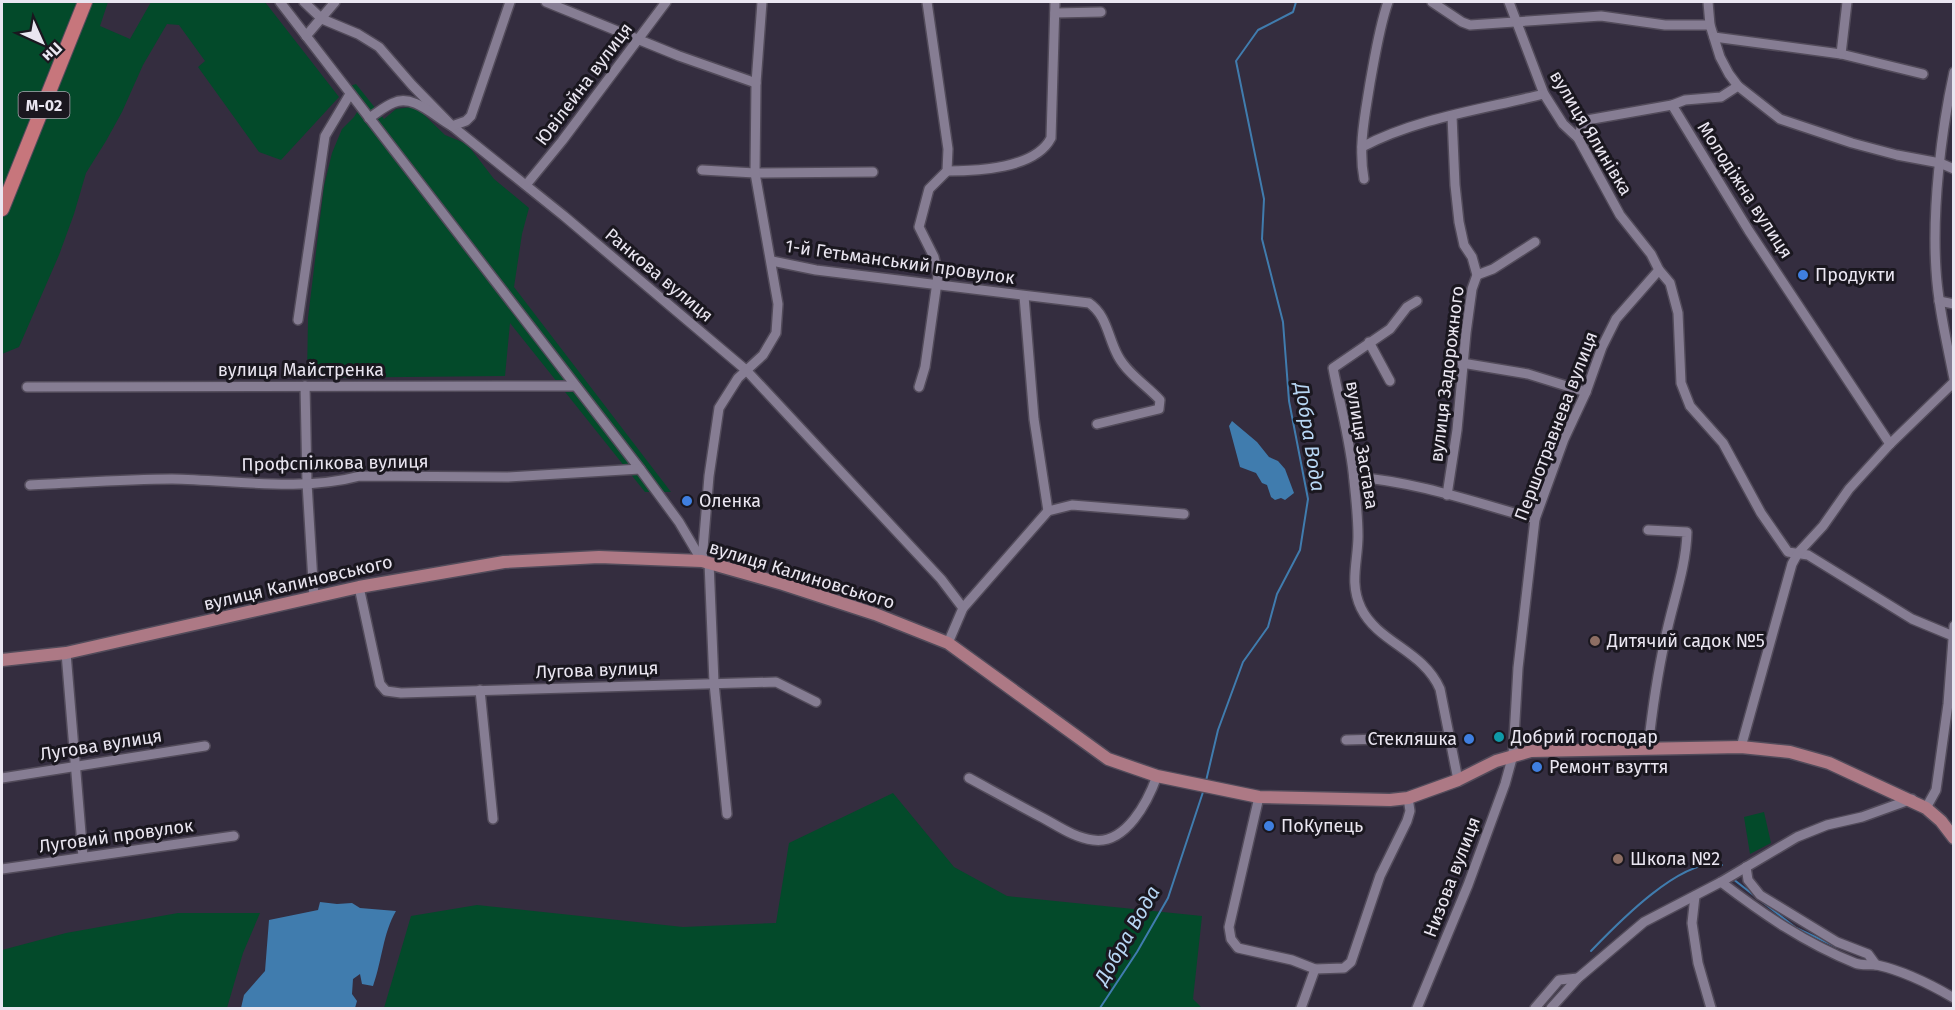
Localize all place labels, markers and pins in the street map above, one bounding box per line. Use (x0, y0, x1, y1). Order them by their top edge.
place label: Продукти (1815, 264, 1895, 286)
marker: Продукти (1796, 268, 1810, 282)
place label: Оленка (699, 490, 761, 512)
marker: Оленка (680, 494, 694, 508)
place label: Дитячий садок №5 (1606, 630, 1765, 652)
marker: Дитячий садок №5 (1588, 634, 1602, 648)
place label: Добрий господар (1510, 726, 1658, 748)
place label: Стекляшка (1368, 728, 1457, 750)
marker: Добрий господар (1492, 730, 1506, 744)
marker: Стекляшка (1462, 732, 1476, 746)
place label: Ремонт взуття (1549, 756, 1668, 778)
marker: Ремонт взуття (1530, 760, 1544, 774)
place label: ПоКупець (1281, 815, 1363, 837)
marker: ПоКупець (1262, 819, 1276, 833)
place label: Школа №2 (1630, 848, 1720, 870)
marker: Школа №2 (1611, 852, 1625, 866)

